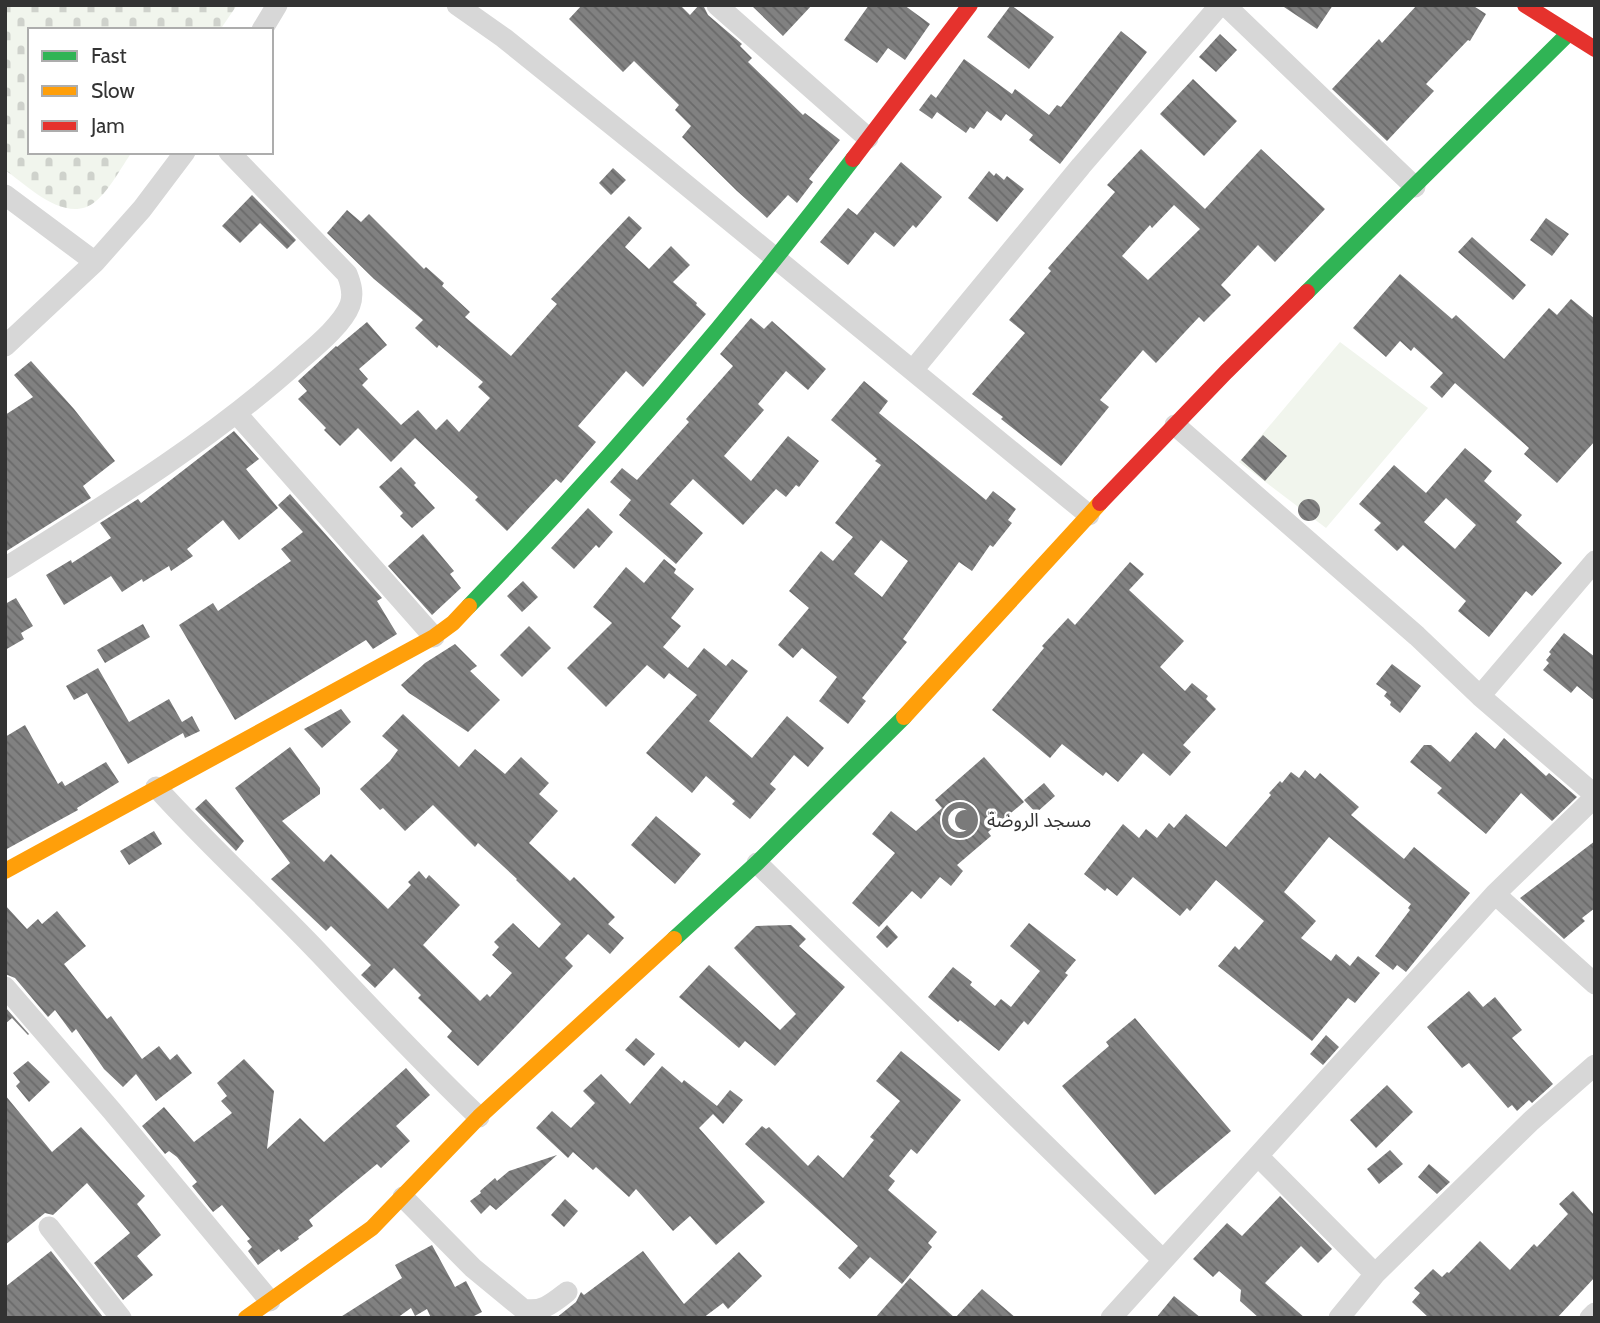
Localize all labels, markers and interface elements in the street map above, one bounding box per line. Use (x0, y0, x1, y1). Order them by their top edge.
legend (28, 28, 273, 154)
text: Fast (91, 43, 127, 68)
text: Slow (91, 78, 135, 103)
text: Jam (90, 113, 125, 138)
mosque icon: مسجد الروضة (939, 799, 981, 841)
place label: مسجد الروضة (987, 809, 1091, 832)

